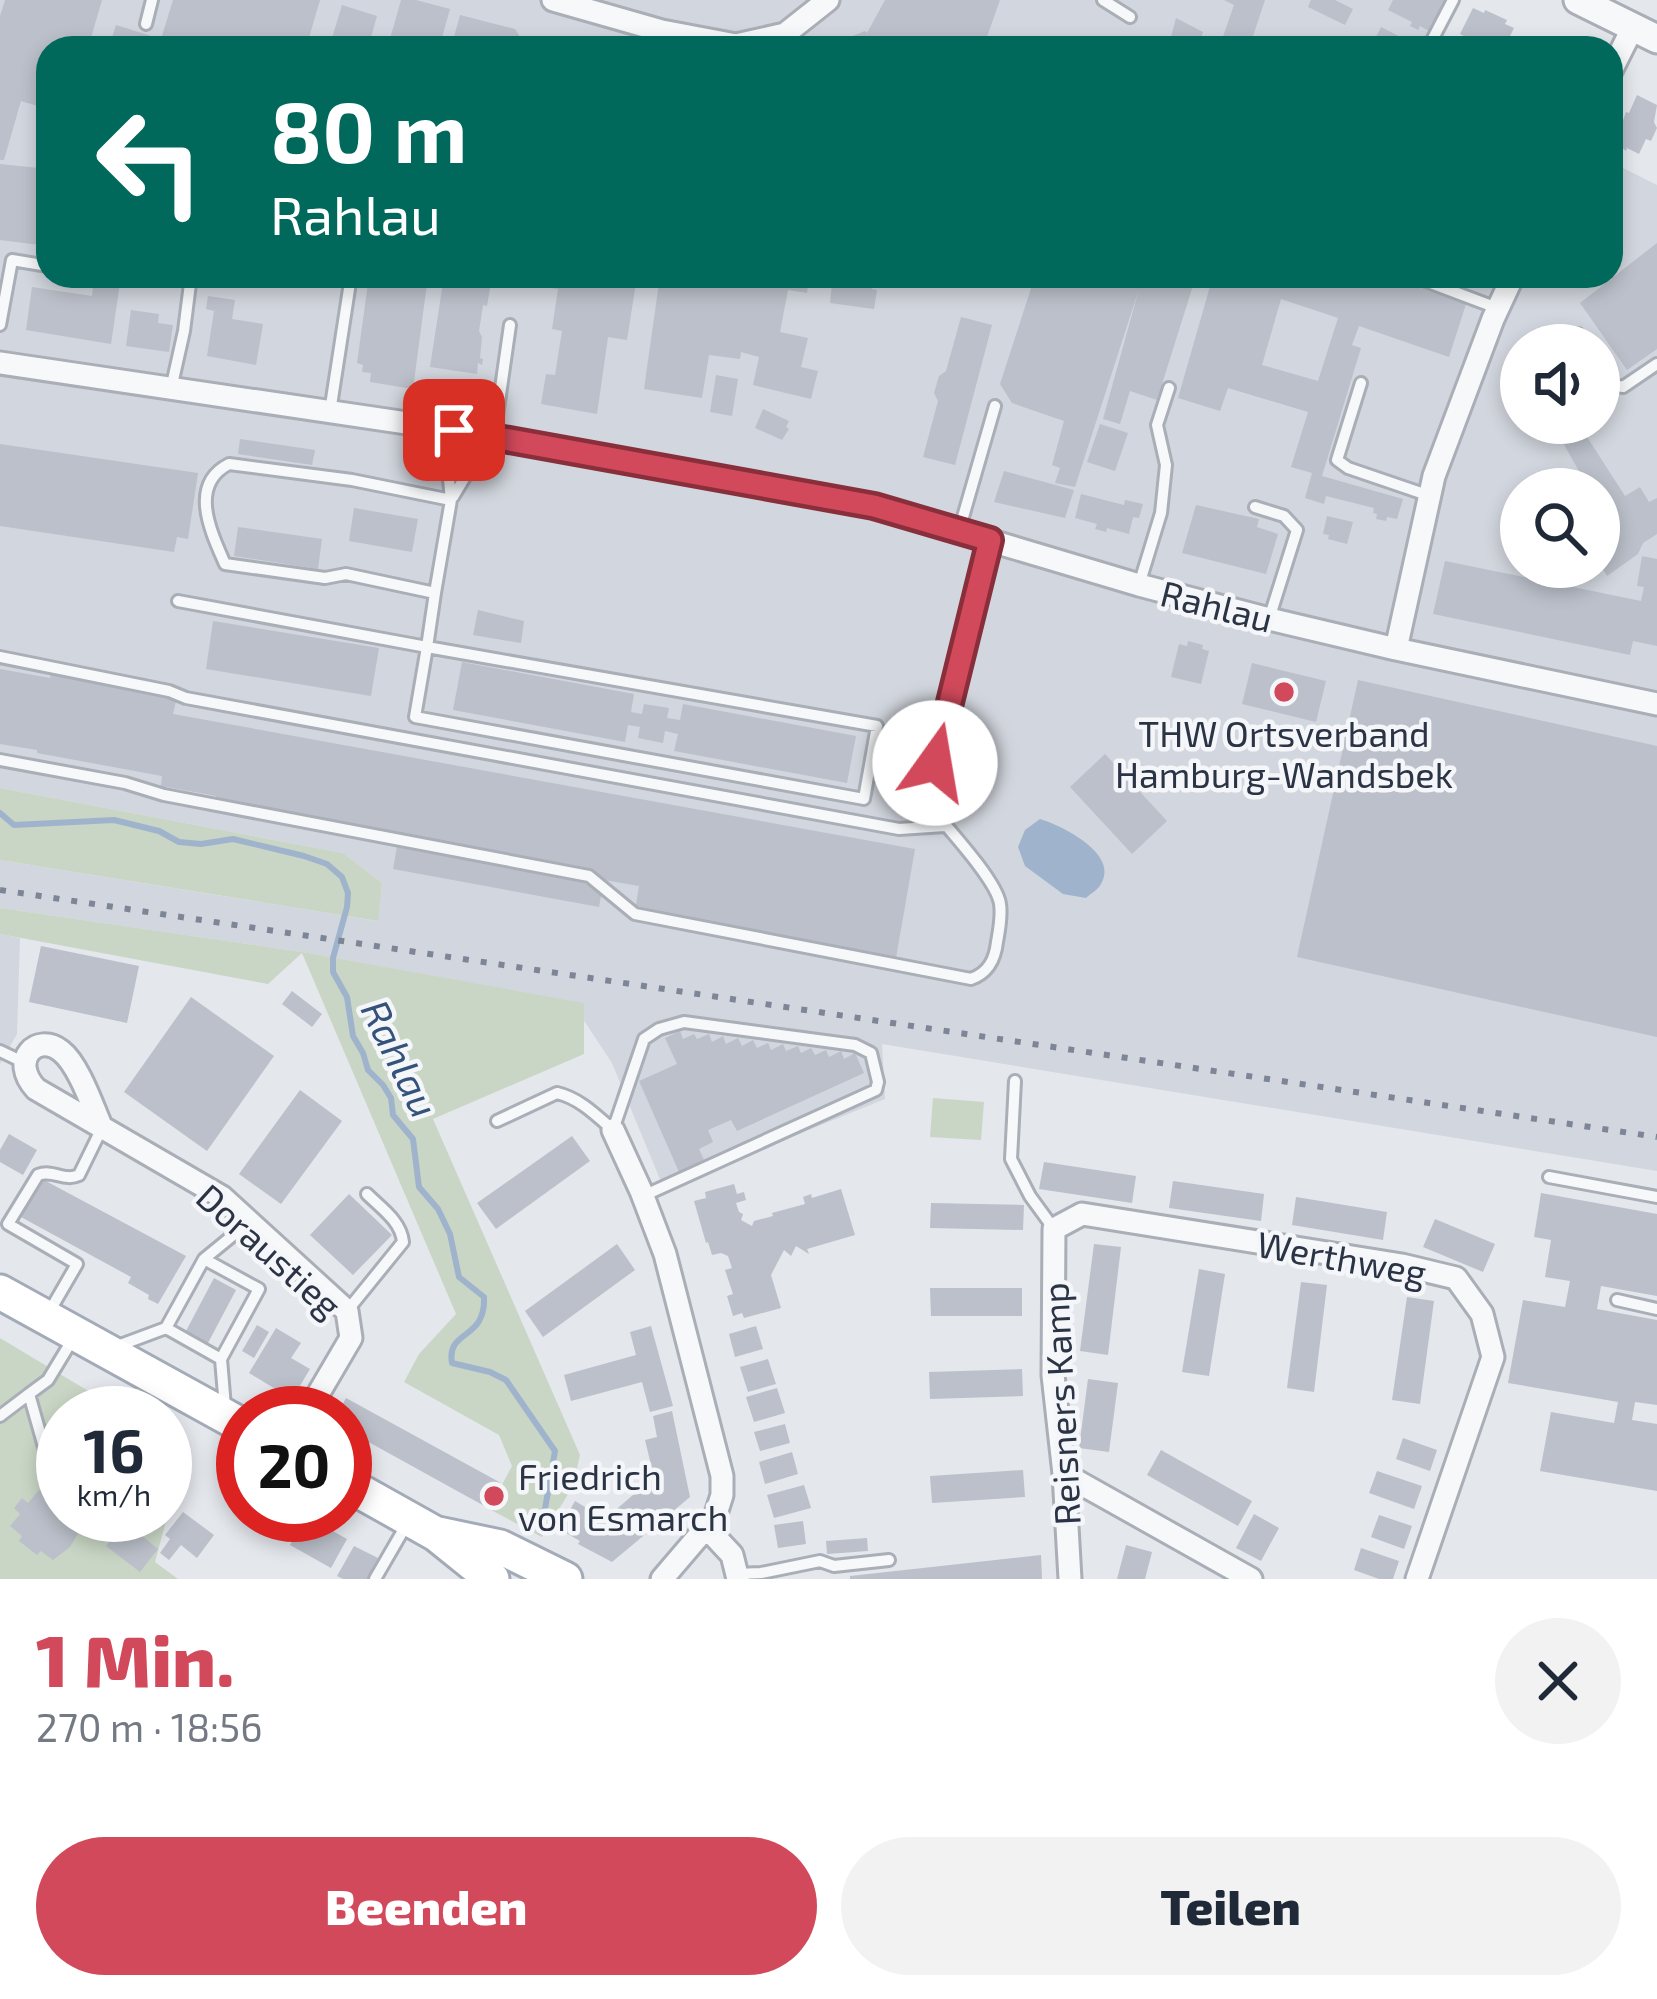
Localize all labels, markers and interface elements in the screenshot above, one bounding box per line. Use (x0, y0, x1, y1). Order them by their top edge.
text: 80 m (270, 79, 467, 180)
icon: left (72, 84, 228, 240)
text: Rahlau (270, 181, 441, 246)
map controls (1500, 324, 1620, 588)
button: sound (1500, 324, 1620, 444)
pin (403, 379, 505, 481)
icon: arrive (421, 397, 487, 463)
button: search (1500, 468, 1620, 588)
street label: Rahlau (1157, 570, 1277, 640)
marker: THW Ortsverband Hamburg-Wandsbek (1271, 679, 1297, 705)
position arrow (872, 700, 998, 826)
place label: THW Ortsverband Hamburg-Wandsbek (1115, 711, 1453, 795)
water label: Rahlau (353, 992, 449, 1124)
street label: Doraustieg (189, 1174, 351, 1326)
street label: Werthweg (1254, 1221, 1430, 1293)
street label: Reisners Kamp (1032, 1282, 1088, 1526)
speed limit sign: 20 (216, 1386, 372, 1542)
text: 16 (83, 1413, 145, 1485)
place label: Friedrich von Esmarch (518, 1454, 729, 1538)
text: km/h (77, 1476, 151, 1512)
marker: Friedrich von Esmarch (481, 1483, 507, 1509)
text: 1 Min. (36, 1615, 234, 1701)
button: close (1495, 1618, 1621, 1744)
text: 270 m · 18:56 (36, 1703, 262, 1750)
button: Beenden (36, 1837, 817, 1975)
button: Teilen (841, 1837, 1621, 1975)

